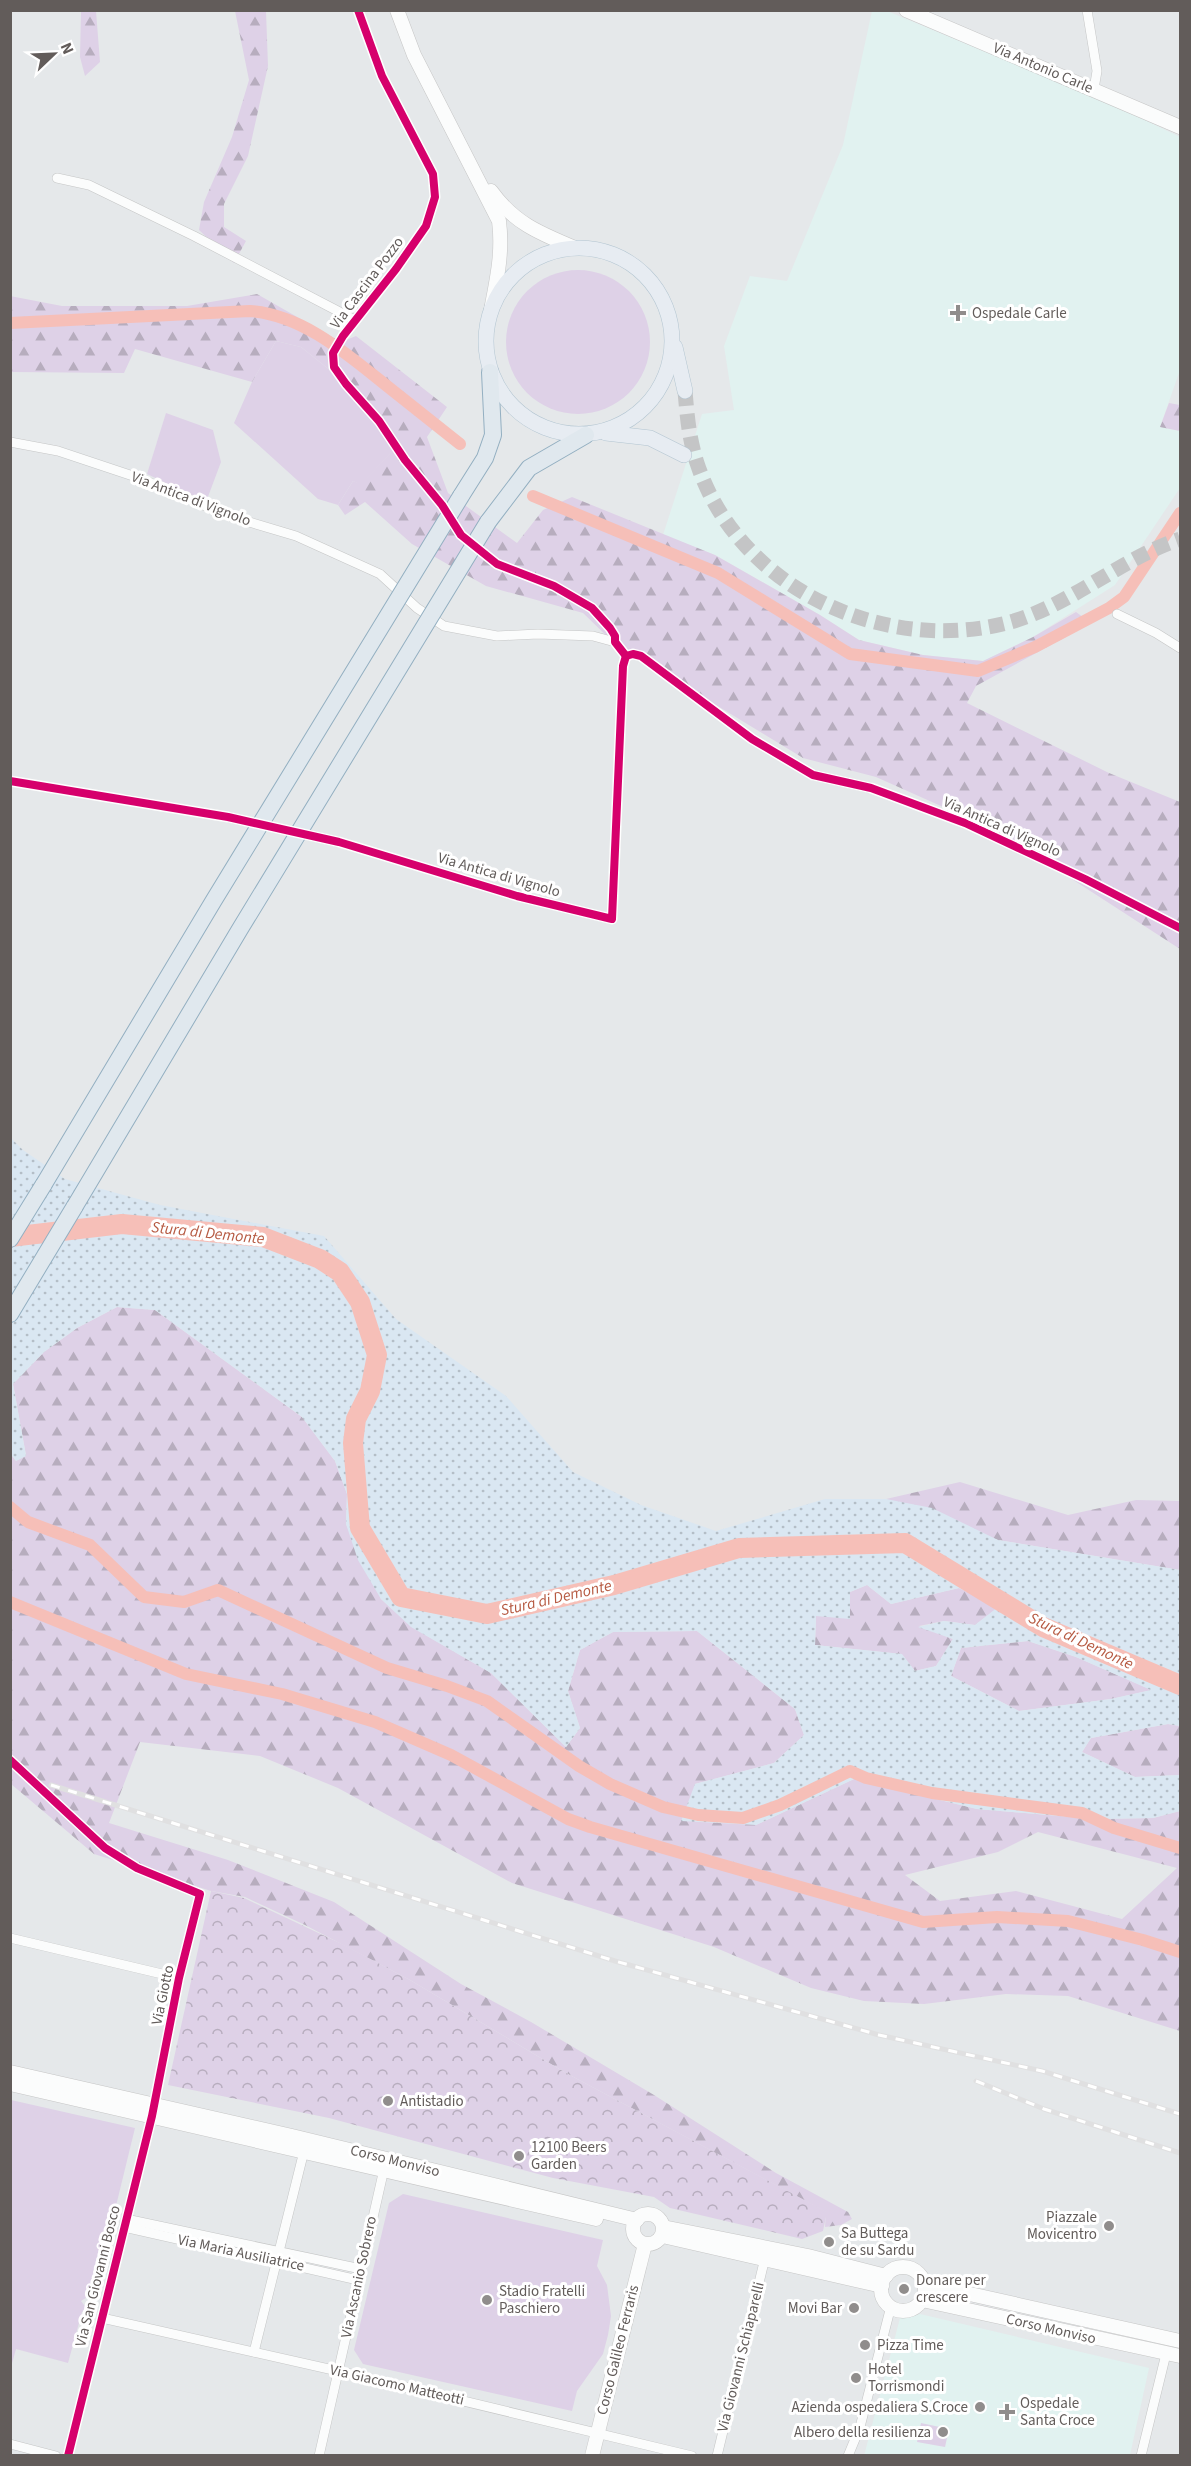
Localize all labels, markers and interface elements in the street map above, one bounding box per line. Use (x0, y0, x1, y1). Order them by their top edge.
north arrow (24, 24, 84, 84)
street label: Via Antonio Carle (990, 37, 1096, 99)
text: N (55, 39, 79, 58)
street label: Via Cascina Pozzo (325, 233, 409, 333)
place label: Ospedale Carle (972, 303, 1067, 324)
marker: Ospedale Carle (949, 304, 967, 322)
street label: Via Antica di Vignolo (128, 467, 254, 531)
street label: Via Antica di Vignolo (940, 792, 1064, 862)
street label: Via Antica di Vignolo (435, 847, 563, 903)
water label: Stura di Demonte (150, 1216, 266, 1250)
water label: Stura di Demonte (498, 1574, 614, 1621)
water label: Stura di Demonte (1025, 1607, 1137, 1675)
street label: Via Giotto (146, 1963, 180, 2027)
place label: Antistadio (400, 2091, 464, 2112)
marker: Antistadio (381, 2094, 395, 2108)
place label: 12100 Beers Garden (531, 2137, 606, 2175)
street label: Corso Monviso (348, 2140, 442, 2182)
marker: 12100 Beers Garden (512, 2149, 526, 2163)
street label: Via San Giovanni Bosco (70, 2203, 126, 2349)
place label: Piazzale Movicentro (1027, 2207, 1097, 2245)
street label: Via Ascanio Sobrero (336, 2214, 382, 2340)
marker: Piazzale Movicentro (1102, 2219, 1116, 2233)
place label: Sa Buttega de su Sardu (841, 2223, 914, 2261)
street label: Via Maria Ausiliatrice (176, 2229, 306, 2277)
marker: Sa Buttega de su Sardu (822, 2235, 836, 2249)
place label: Donare per crescere (916, 2270, 986, 2308)
street label: Via Giovanni Schiaparelli (712, 2280, 770, 2434)
place label: Stadio Fratelli Paschiero (499, 2281, 585, 2319)
marker: Donare per crescere (897, 2282, 911, 2296)
street label: Corso Galileo Ferraris (592, 2283, 644, 2417)
marker: Stadio Fratelli Paschiero (480, 2293, 494, 2307)
place label: Movi Bar (788, 2298, 843, 2319)
marker: Movi Bar (847, 2301, 861, 2315)
street label: Corso Monviso (1004, 2308, 1098, 2350)
place label: Pizza Time (877, 2335, 944, 2356)
marker: Pizza Time (858, 2338, 872, 2352)
street label: Via Giacomo Matteotti (328, 2359, 466, 2411)
place label: Hotel Torrismondi (868, 2359, 944, 2397)
marker: Hotel Torrismondi (849, 2371, 863, 2385)
place label: Ospedale Santa Croce (1020, 2393, 1095, 2431)
place label: Azienda ospedaliera S.Croce (791, 2397, 968, 2418)
marker: Azienda ospedaliera S.Croce (973, 2400, 987, 2414)
marker: Ospedale Santa Croce (998, 2403, 1016, 2421)
place label: Albero della resilienza (794, 2422, 931, 2443)
marker: Albero della resilienza (936, 2425, 950, 2439)

